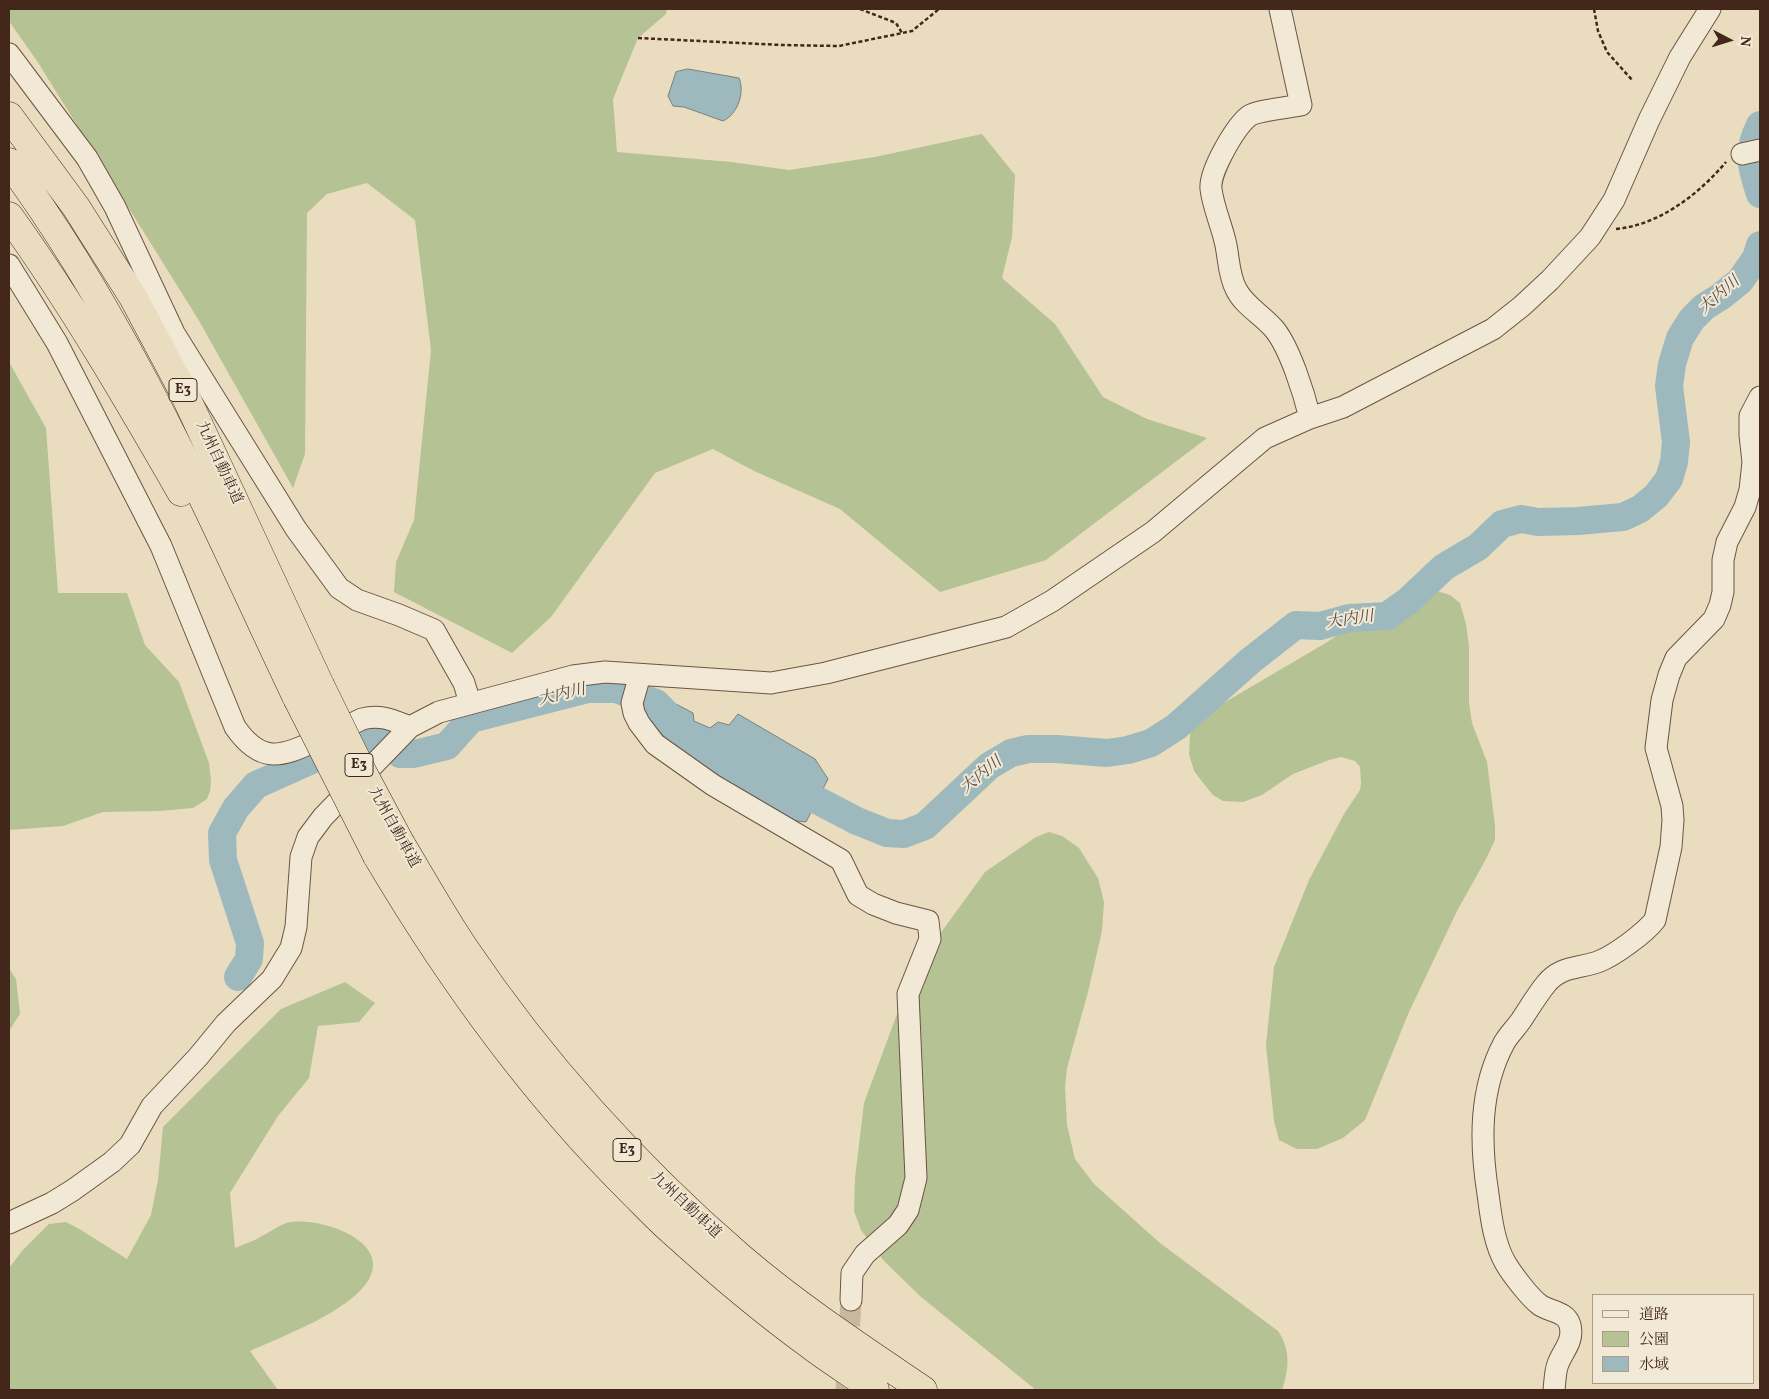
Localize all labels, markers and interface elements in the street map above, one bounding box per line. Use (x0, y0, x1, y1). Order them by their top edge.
north arrow (1704, 15, 1754, 65)
text: N (1735, 35, 1754, 47)
water label: 大内川 (1696, 273, 1744, 319)
road number: E3 (169, 378, 197, 402)
street label: 九州自動車道 (191, 418, 245, 508)
water label: 大内川 (1325, 608, 1375, 634)
water label: 大内川 (536, 681, 588, 711)
water label: 大内川 (957, 753, 1007, 799)
road number: E3 (345, 754, 373, 776)
street label: 九州自動車道 (363, 784, 423, 872)
road number: E3 (613, 1138, 641, 1162)
street label: 九州自動車道 (646, 1169, 724, 1243)
legend (1592, 1294, 1754, 1384)
text: 道路 (1639, 1305, 1669, 1326)
text: 公園 (1639, 1330, 1669, 1351)
text: 水域 (1639, 1355, 1669, 1376)

